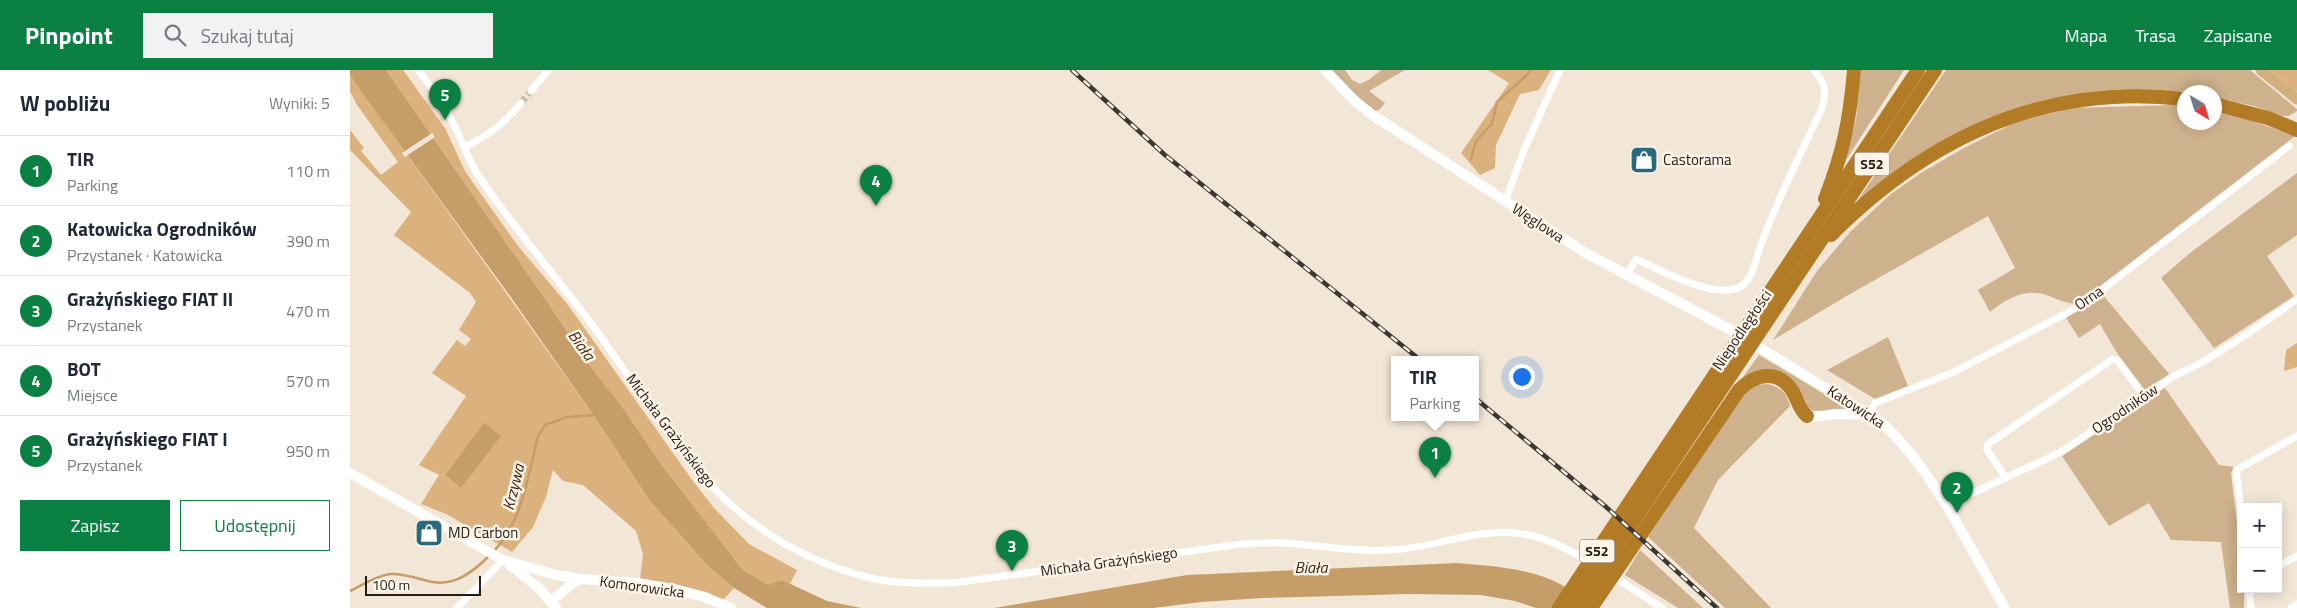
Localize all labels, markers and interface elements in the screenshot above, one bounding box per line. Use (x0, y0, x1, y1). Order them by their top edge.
search box (143, 13, 493, 58)
text: Pinpoint (25, 17, 113, 53)
icon: search (161, 21, 189, 49)
text: Szukaj tutaj (201, 21, 294, 50)
text: Mapa (2065, 22, 2107, 49)
text: Trasa (2135, 22, 2176, 49)
text: Zapisane (2204, 22, 2272, 49)
pin: 5 (429, 79, 461, 120)
north arrow (2177, 85, 2222, 130)
text: W pobliżu (20, 87, 110, 119)
text: Wyniki: 5 (269, 91, 330, 115)
text: TIR (67, 144, 94, 173)
shop icon: Castorama (1629, 145, 1659, 175)
place label: Castorama (1663, 148, 1732, 171)
road number: S52 (1854, 152, 1890, 176)
text: 1 (32, 159, 40, 183)
text: 110 m (286, 159, 330, 183)
pin: 4 (860, 165, 892, 206)
text: Parking (67, 173, 118, 197)
street label: Węglowa (1507, 197, 1569, 248)
text: Katowicka Ogrodników (67, 214, 257, 243)
text: 2 (32, 229, 40, 253)
text: 390 m (286, 229, 330, 253)
text: Przystanek · Katowicka (67, 243, 222, 267)
street label: Orna (2070, 279, 2108, 316)
text: Grażyńskiego FIAT II (67, 284, 233, 313)
street label: Niepodległości (1706, 285, 1777, 375)
text: 3 (32, 299, 40, 323)
text: 470 m (286, 299, 330, 323)
text: Przystanek (67, 313, 142, 337)
water label: Biała (563, 325, 602, 366)
text: BOT (67, 354, 101, 383)
popup (1391, 356, 1479, 421)
text: TIR (1410, 362, 1437, 391)
your location (1509, 364, 1535, 390)
text: 4 (32, 369, 40, 393)
text: 570 m (286, 369, 330, 393)
street label: Michała Grażyńskiego (621, 369, 722, 493)
street label: Ogrodników (2087, 378, 2163, 439)
street label: Katowicka (1823, 379, 1890, 434)
text: Miejsce (67, 383, 118, 407)
text: Parking (1410, 391, 1460, 415)
text: Grażyńskiego FIAT I (67, 424, 228, 453)
pin: 1 (1419, 437, 1451, 478)
text: 5 (32, 439, 40, 463)
text: 950 m (286, 439, 330, 463)
text: Przystanek (67, 453, 142, 477)
water label: Krzywa (496, 460, 531, 513)
pin: 2 (1941, 472, 1973, 513)
button: Zapisz (20, 500, 170, 551)
button: Udostępnij (180, 500, 330, 551)
map controls (2237, 503, 2282, 593)
button: + (2237, 503, 2282, 548)
shop icon: MD Carbon (414, 518, 444, 548)
place label: MD Carbon (448, 521, 518, 544)
pin: 3 (996, 530, 1028, 571)
street label: Michała Grażyńskiego (1039, 540, 1179, 583)
road number: S52 (1580, 540, 1614, 562)
button: − (2237, 548, 2282, 593)
water label: Biała (1295, 555, 1328, 579)
street label: Komorowicka (598, 569, 686, 604)
scale bar (365, 573, 481, 596)
text: 100 m (372, 574, 410, 595)

